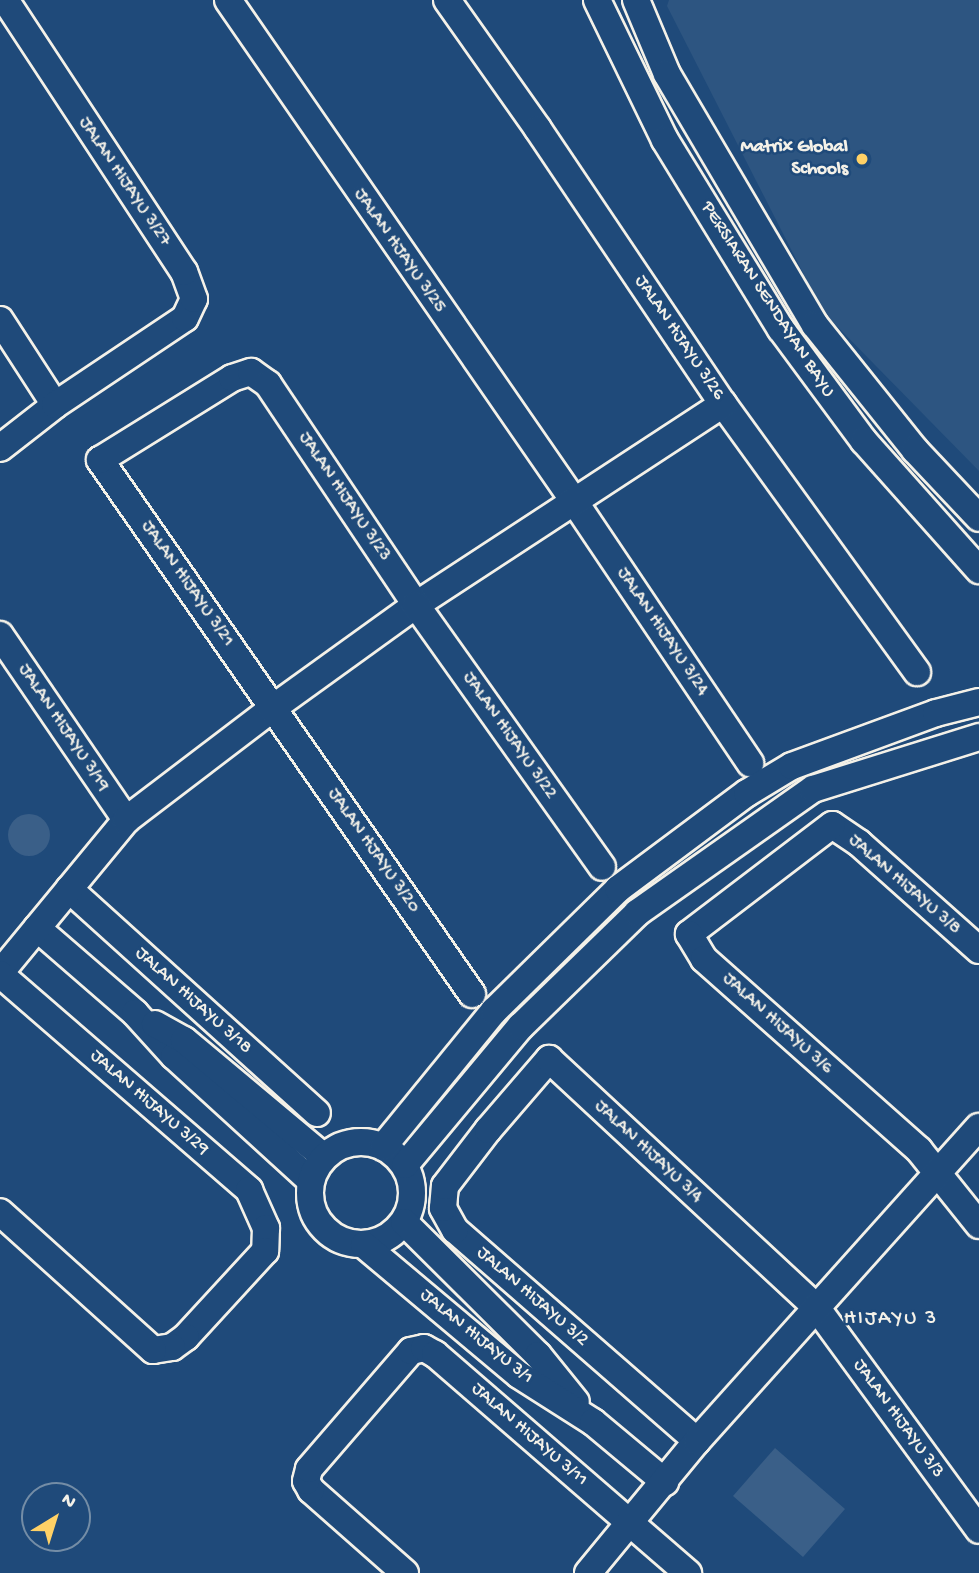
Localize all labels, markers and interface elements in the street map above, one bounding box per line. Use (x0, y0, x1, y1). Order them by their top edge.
street label: JALAN HIJAYU 3/27 (72, 113, 176, 251)
place label: Matrix Global Schools (740, 137, 848, 181)
marker: Matrix Global Schools (854, 151, 870, 167)
street label: JALAN HJAYU 3/25 (348, 184, 450, 318)
street label: PERSIARAN SENDAYAN BAYU (695, 198, 839, 402)
street label: JALAN HJAYU 3/26 (629, 271, 729, 405)
street label: JALAN HIJAYU 3/23 (292, 428, 396, 566)
street label: JALAN HIJAYU 3/21 (135, 517, 239, 651)
street label: JALAN HIJAYU 3/24 (611, 563, 713, 701)
street label: JALAN HIJAYU 3/19 (12, 660, 114, 796)
street label: JALAN HIJAYU 3/22 (457, 668, 561, 804)
street label: JALAN HJAYU 3/20 (321, 784, 425, 918)
street label: JALAN HIJAYU 3/8 (843, 830, 965, 940)
street label: JALAN HIJAYU 3/18 (130, 942, 256, 1060)
street label: JALAN HIJAYU 3/6 (717, 968, 837, 1080)
street label: JALAN HIJAYU 3/29 (85, 1045, 213, 1161)
street label: JALAN HIJAYU 3/4 (589, 1096, 707, 1208)
street label: JALAN HIJAYU 3/2 (471, 1242, 593, 1352)
street label: JALAN HIJAYU 3/1 (415, 1284, 537, 1390)
district label: HIJAYU 3 (845, 1307, 937, 1333)
street label: JALAN HIJAYU 3/3 (847, 1355, 949, 1483)
street label: JALAN HIJAYU 3/11 (466, 1378, 592, 1492)
north arrow (21, 1482, 91, 1552)
text: N (56, 1489, 80, 1515)

